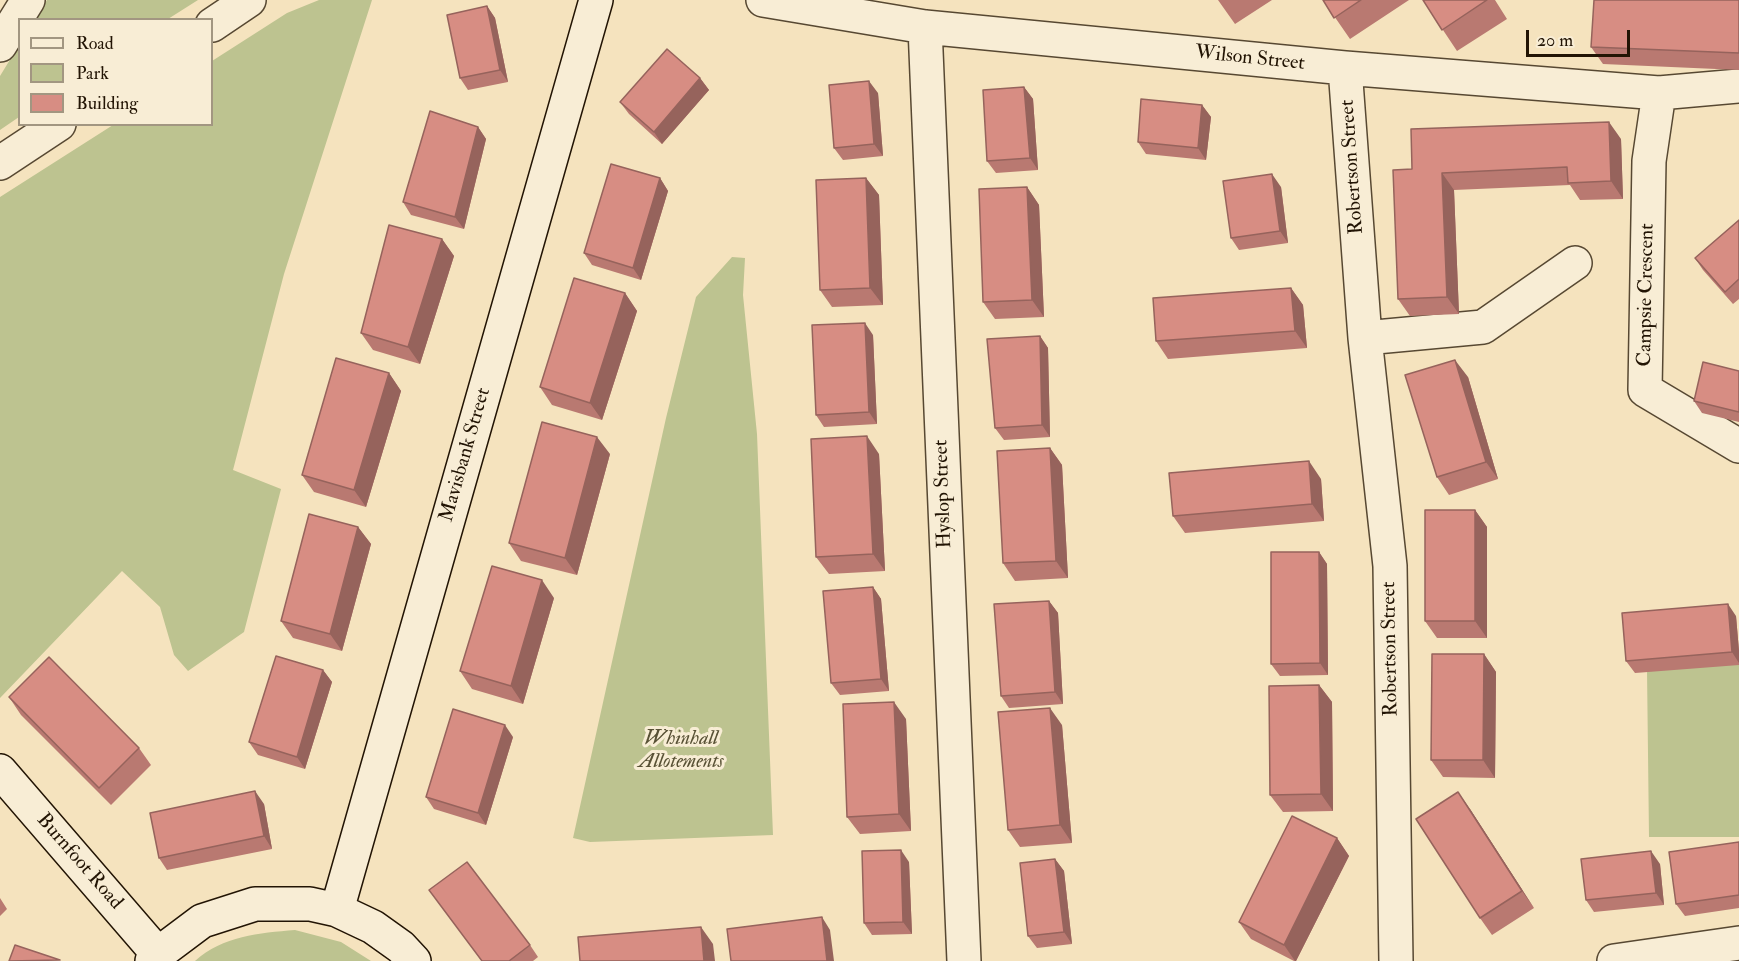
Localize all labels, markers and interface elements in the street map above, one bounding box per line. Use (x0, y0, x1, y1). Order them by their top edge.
legend (18, 18, 213, 126)
scale bar (1529, 18, 1632, 56)
text: 20 m (1537, 29, 1573, 52)
text: Road (76, 32, 114, 55)
street label: Wilson Street (1194, 41, 1306, 77)
text: Park (76, 62, 109, 85)
text: Building (76, 92, 138, 115)
street label: Robertson Street (1336, 99, 1370, 235)
street label: Campsie Crescent (1634, 223, 1660, 367)
street label: Mavisbank Street (435, 385, 497, 525)
street label: Hyslop Street (930, 439, 958, 549)
street label: Robertson Street (1378, 581, 1404, 717)
park label: Whinhall Allotements (638, 728, 724, 775)
street label: Burnfoot Road (31, 809, 127, 915)

